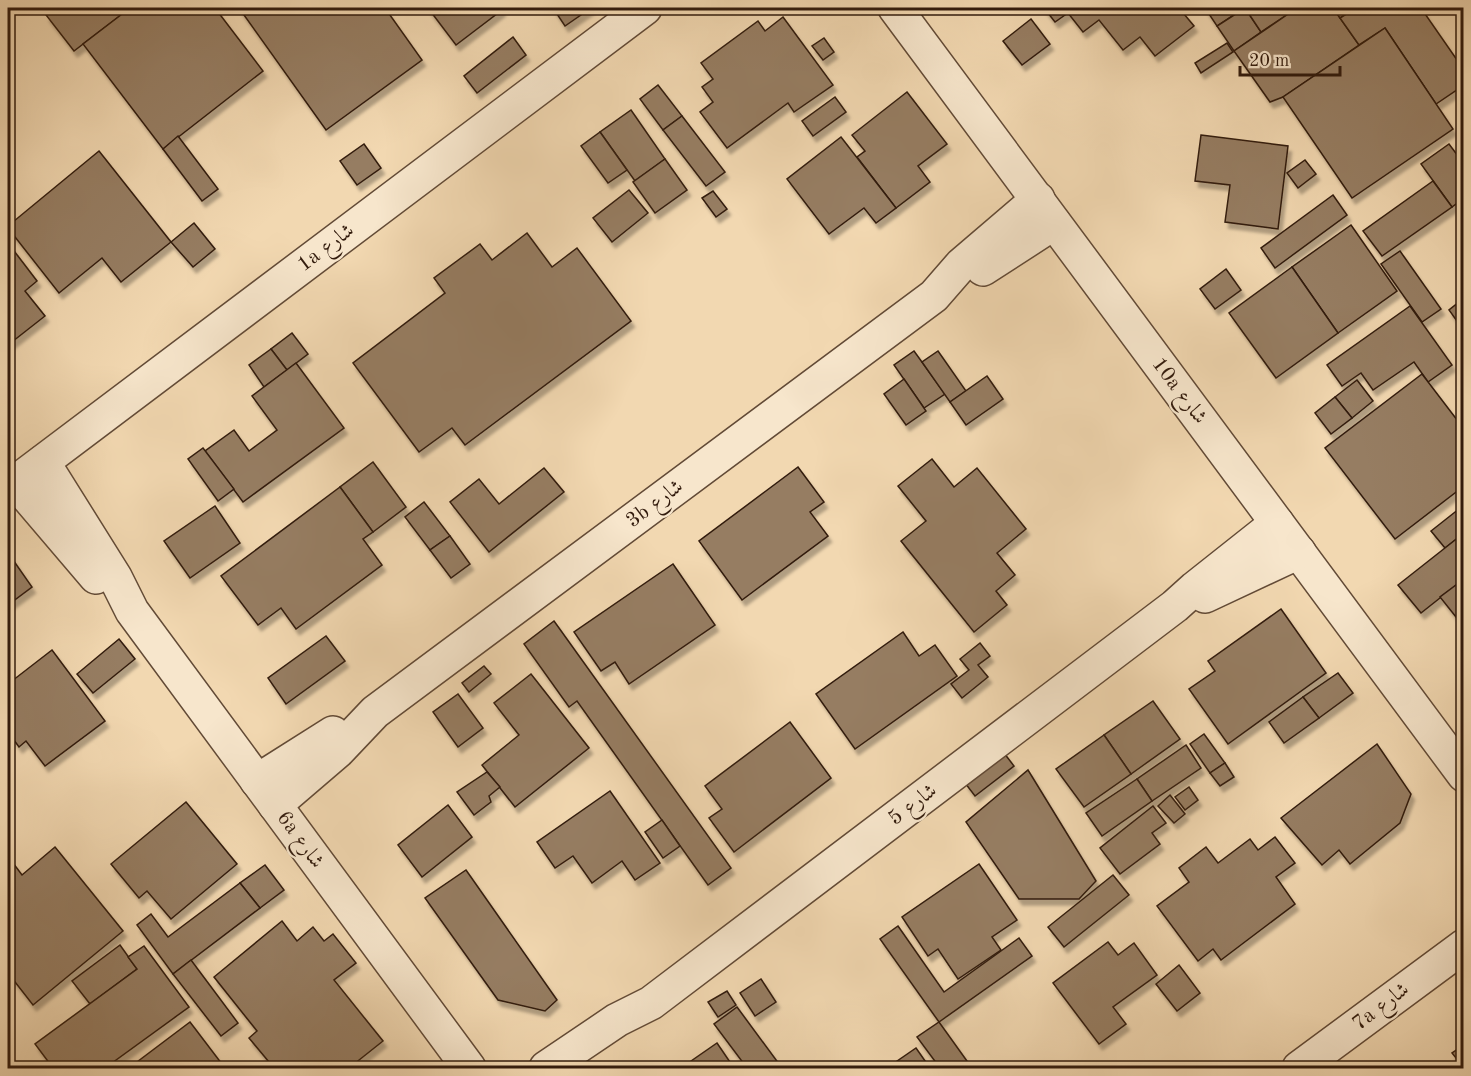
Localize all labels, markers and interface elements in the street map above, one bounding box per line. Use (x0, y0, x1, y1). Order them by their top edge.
scale bar (1240, 39, 1340, 77)
text: 20 m (1249, 52, 1289, 70)
street label: 1a شارع (294, 220, 362, 281)
street label: 10a شارع (1143, 354, 1211, 432)
street label: 3b شارع (623, 476, 691, 537)
street label: شارع 5 (885, 780, 945, 835)
street label: 6a شارع (268, 808, 328, 876)
street label: 7a شارع (1349, 979, 1417, 1040)

